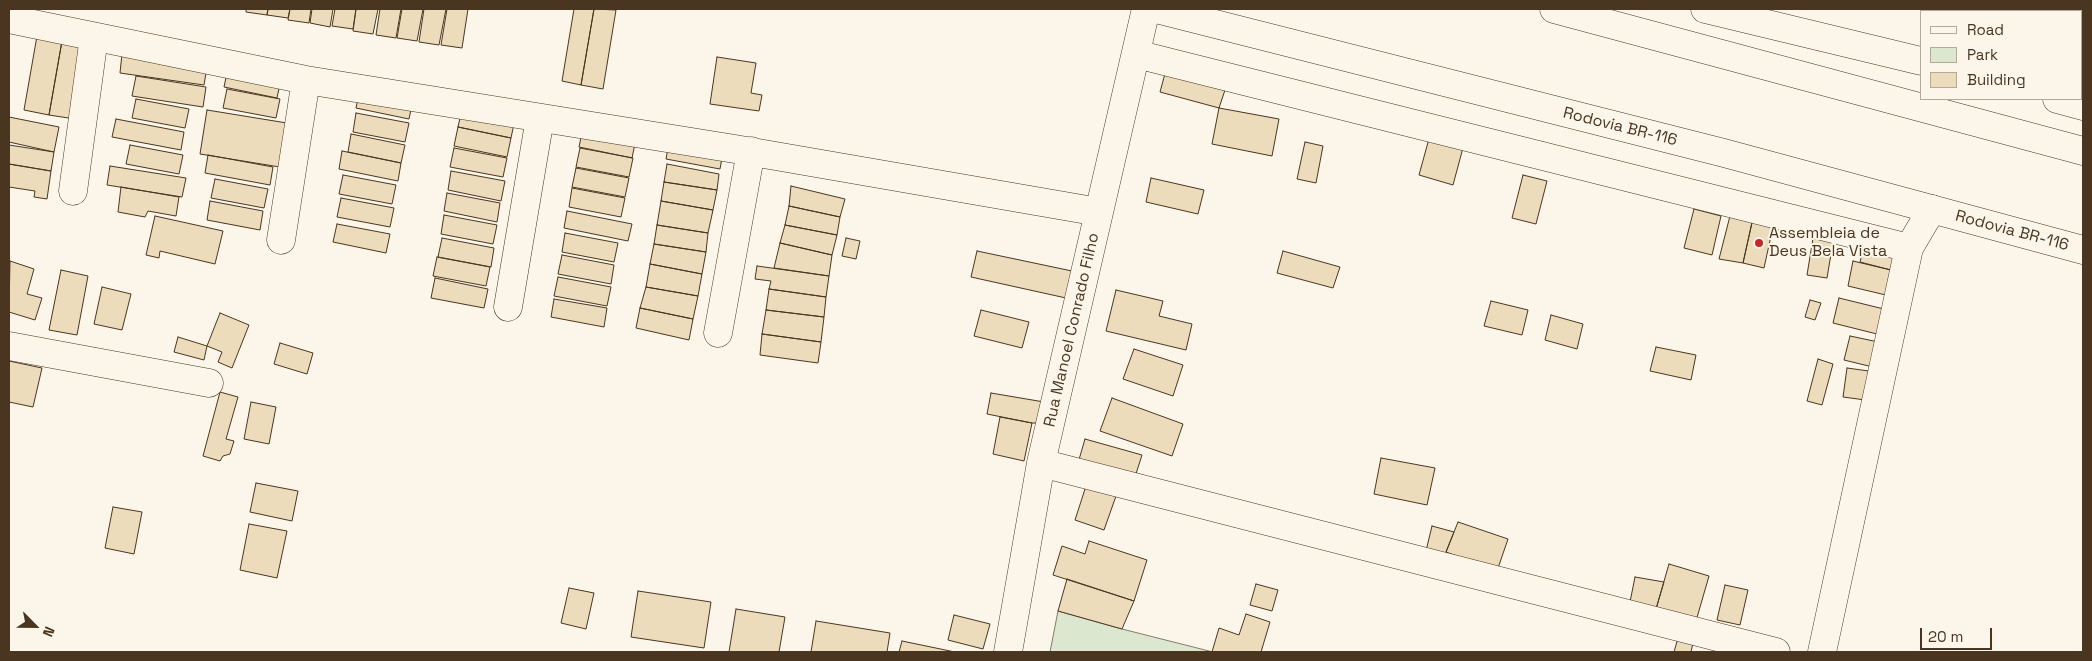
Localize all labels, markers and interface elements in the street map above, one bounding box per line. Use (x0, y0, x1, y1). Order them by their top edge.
legend (1920, 10, 2082, 100)
text: Road (1967, 20, 2004, 39)
text: Park (1967, 45, 1998, 64)
text: Building (1967, 70, 2026, 89)
street label: Rodovia BR-116 (1561, 104, 1679, 150)
street label: Rodovia BR-116 (1953, 207, 2071, 255)
place label: Assembleia de Deus Bela Vista (1769, 224, 1887, 262)
street label: Rua Manoel Conrado Filho (1040, 231, 1104, 429)
marker: Assembleia de Deus Bela Vista (1753, 237, 1765, 249)
north arrow (10, 601, 60, 651)
scale bar (1922, 618, 1994, 650)
text: N (39, 624, 59, 640)
text: 20 m (1928, 627, 1963, 646)

